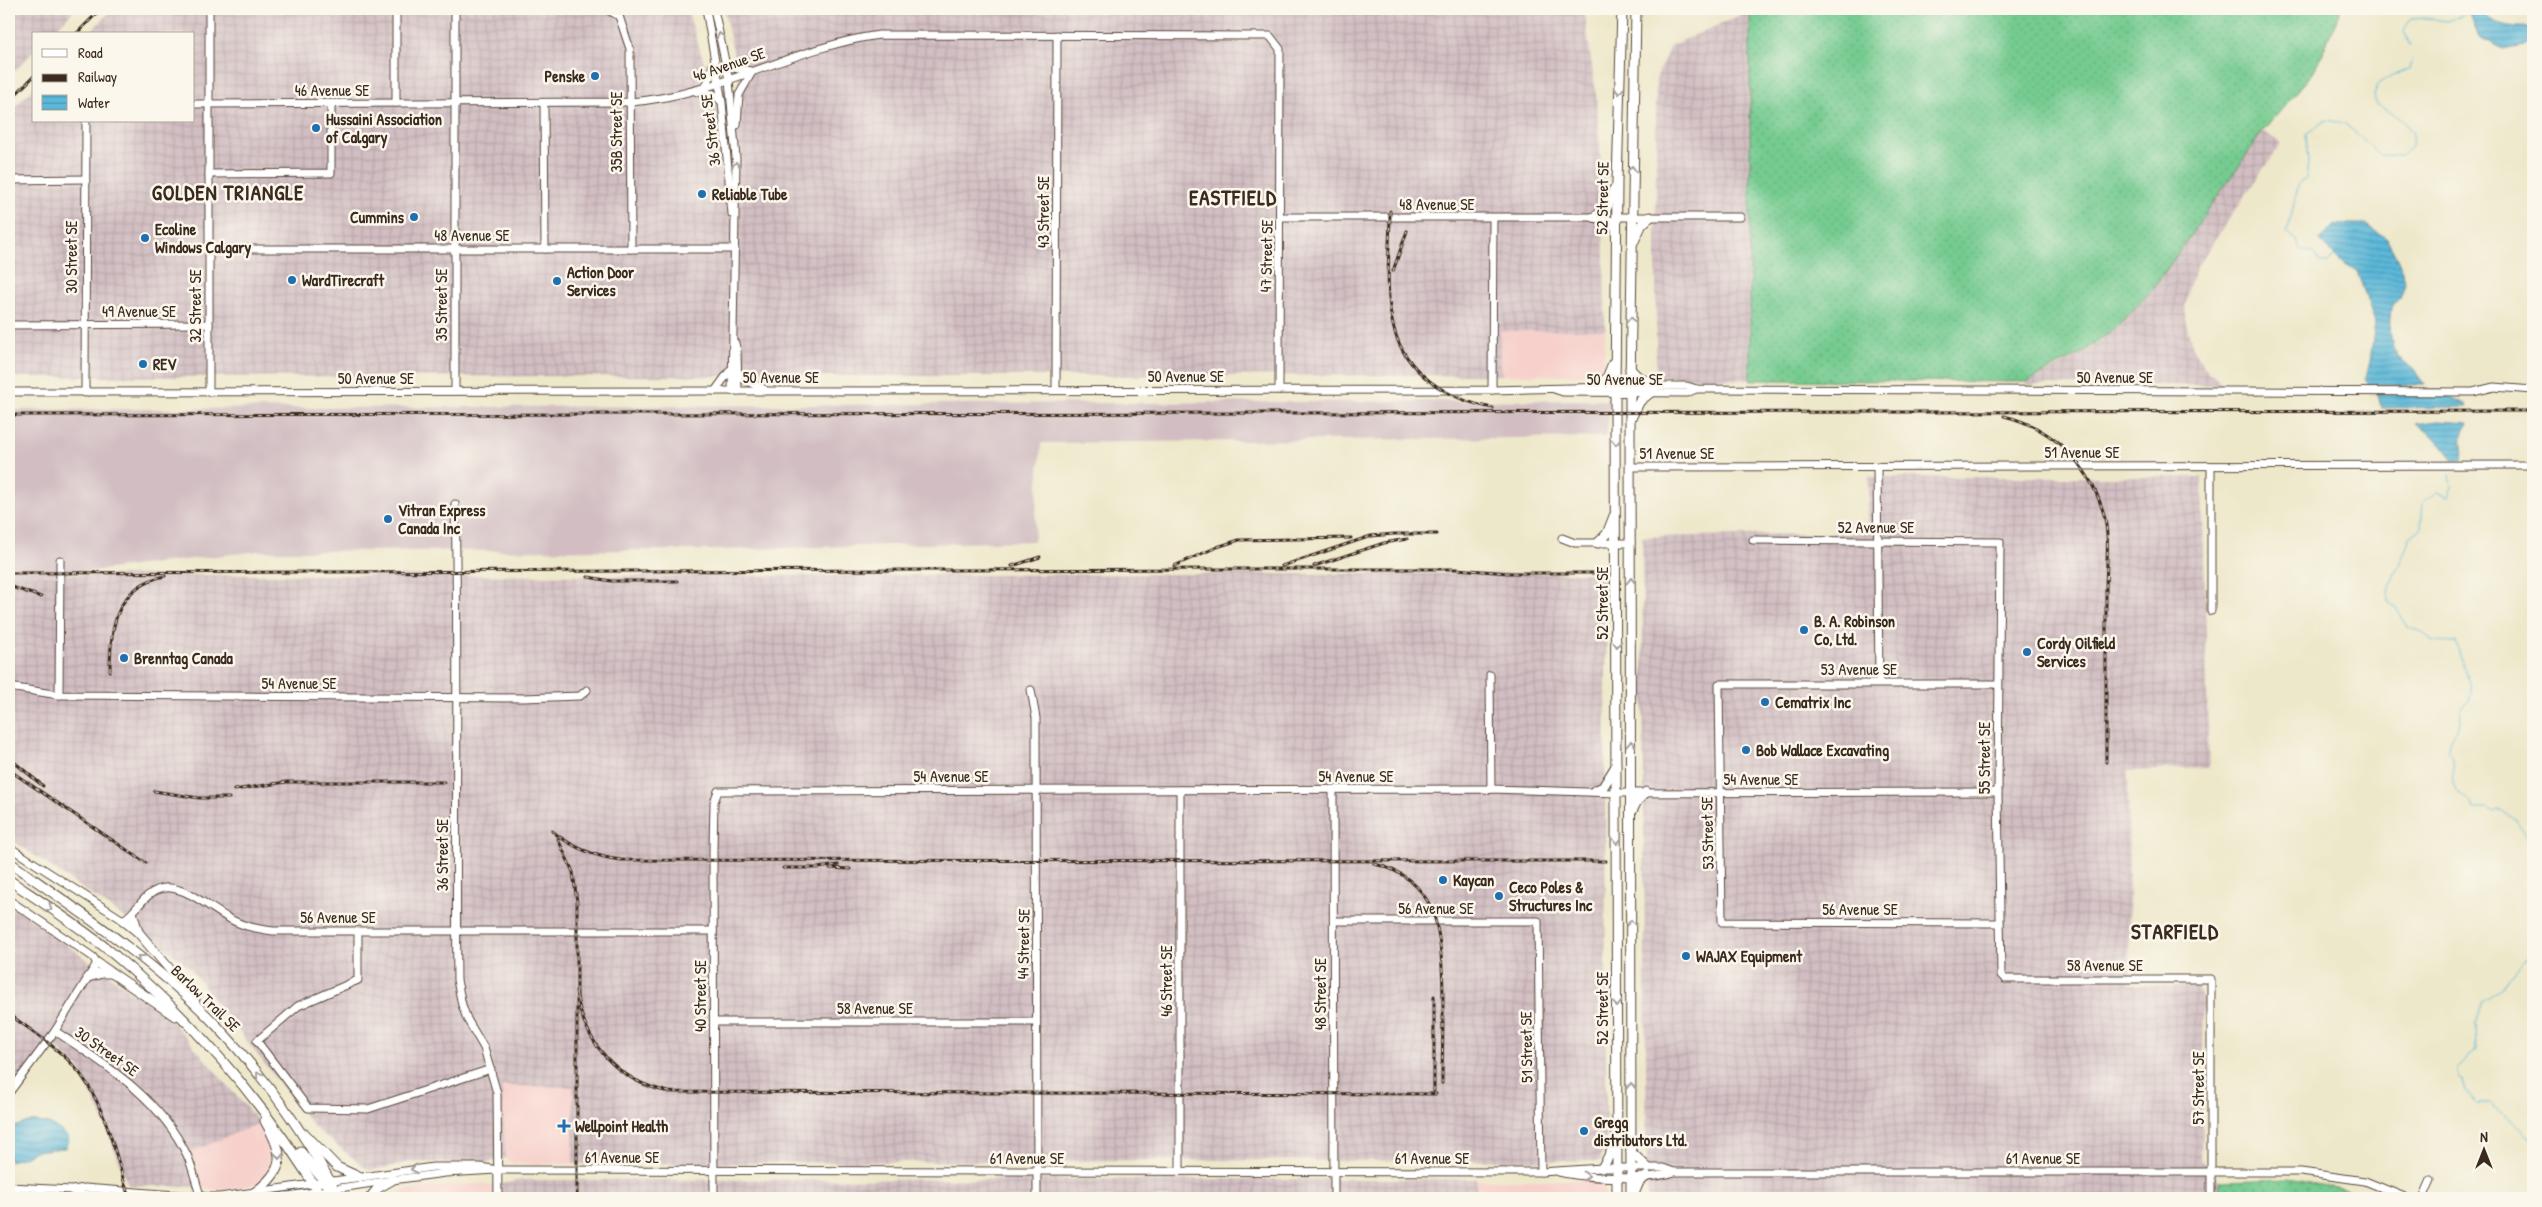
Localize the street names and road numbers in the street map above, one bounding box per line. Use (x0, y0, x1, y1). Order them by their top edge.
street label: 46 Avenue SE (690, 41, 768, 87)
street label: 46 Avenue SE (295, 79, 369, 101)
street label: 35B Street SE (605, 91, 627, 173)
street label: 36 Street SE (695, 93, 725, 167)
street label: 52 Street SE (1590, 161, 1614, 235)
street label: 43 Street SE (1032, 176, 1054, 248)
street label: 48 Avenue SE (1399, 193, 1475, 215)
street label: 47 Street SE (1254, 219, 1278, 293)
street label: 30 Street SE (60, 220, 82, 294)
street label: 48 Avenue SE (434, 224, 510, 246)
street label: 32 Street SE (184, 269, 206, 343)
street label: 35 Street SE (430, 269, 452, 341)
street label: 49 Avenue SE (102, 300, 176, 322)
street label: 50 Avenue SE (1148, 365, 1224, 387)
street label: 50 Avenue SE (743, 366, 819, 388)
street label: 50 Avenue SE (2077, 366, 2153, 388)
street label: 50 Avenue SE (338, 367, 414, 389)
street label: 50 Avenue SE (1587, 368, 1663, 390)
street label: 51 Avenue SE (2045, 441, 2119, 463)
street label: 51 Avenue SE (1640, 442, 1714, 464)
street label: 52 Avenue SE (1838, 516, 1914, 538)
street label: 52 Street SE (1591, 566, 1613, 640)
street label: 53 Avenue SE (1821, 658, 1897, 680)
street label: 54 Avenue SE (261, 672, 337, 694)
street label: 55 Street SE (1973, 722, 1995, 794)
street label: 54 Avenue SE (913, 765, 989, 787)
street label: 54 Avenue SE (1318, 765, 1394, 787)
street label: 54 Avenue SE (1723, 768, 1799, 790)
street label: 53 Street SE (1695, 796, 1719, 870)
street label: 36 Street SE (431, 819, 453, 891)
street label: 56 Avenue SE (1398, 897, 1474, 919)
street label: 56 Avenue SE (1822, 898, 1898, 920)
street label: 56 Avenue SE (300, 906, 376, 928)
street label: 44 Street SE (1011, 908, 1035, 980)
street label: 46 Street SE (1155, 945, 1177, 1017)
street label: 58 Avenue SE (2067, 954, 2143, 976)
street label: 48 Street SE (1309, 958, 1331, 1030)
street label: Barlow Trail SE (167, 959, 245, 1037)
street label: 40 Street SE (689, 960, 711, 1032)
street label: 52 Street SE (1591, 971, 1613, 1045)
street label: 58 Avenue SE (837, 997, 913, 1019)
street label: 51 Street SE (1514, 1011, 1538, 1083)
street label: 30 Street SE (71, 1021, 143, 1081)
street label: 57 Street SE (2187, 1051, 2209, 1125)
street label: 61 Avenue SE (585, 1146, 659, 1168)
street label: 61 Avenue SE (990, 1147, 1064, 1169)
street label: 61 Avenue SE (1395, 1147, 1469, 1169)
street label: 61 Avenue SE (2006, 1147, 2080, 1169)

